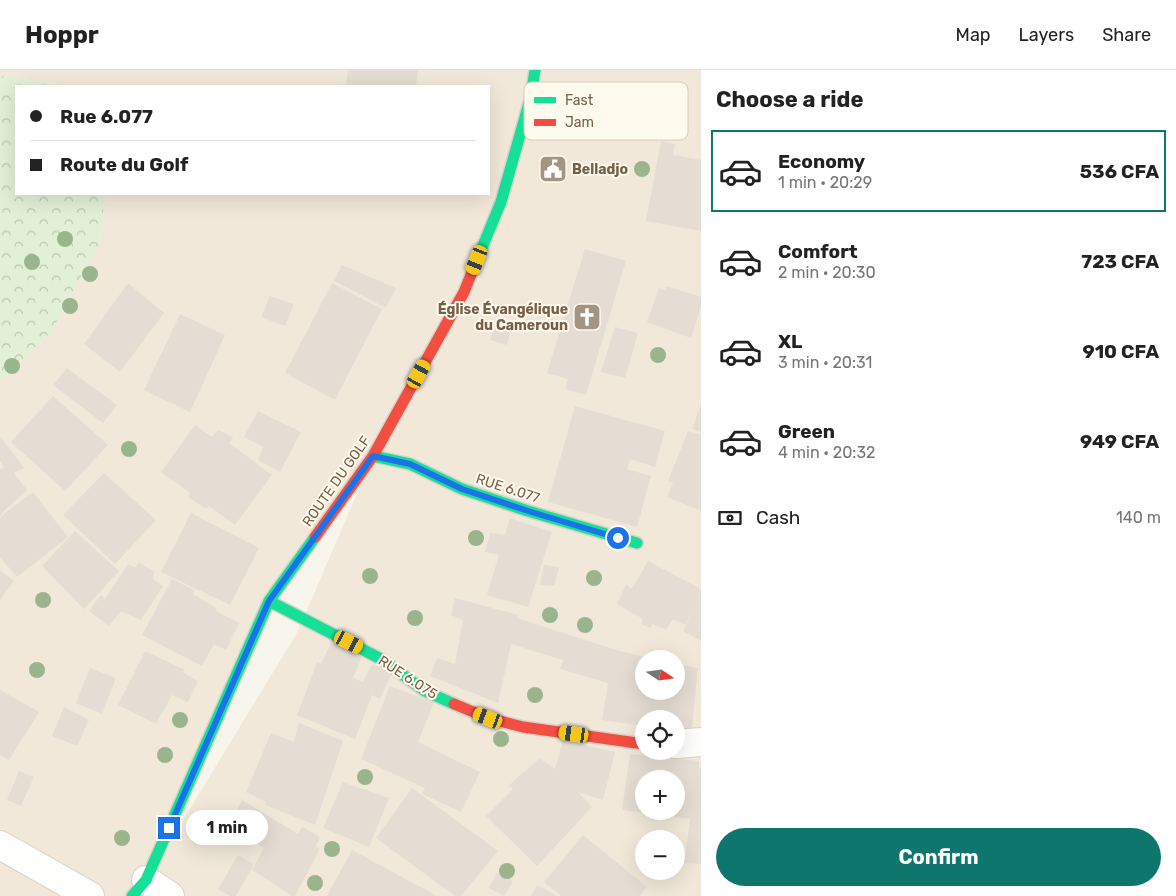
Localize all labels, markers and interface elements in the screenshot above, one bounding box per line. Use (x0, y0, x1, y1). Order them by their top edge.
text: Hoppr (25, 21, 99, 49)
text: Map (956, 24, 991, 46)
text: Layers (1019, 24, 1074, 46)
text: Share (1102, 24, 1151, 46)
legend (524, 82, 688, 140)
text: Choose a ride (716, 86, 863, 113)
text: Fast (565, 92, 594, 109)
text: Rue 6.077 (60, 105, 153, 128)
text: Jam (565, 114, 594, 131)
icon: car (718, 149, 763, 194)
text: Economy (778, 150, 865, 173)
text: Route du Golf (60, 153, 188, 176)
public building icon: Belladjo (538, 154, 568, 184)
text: 536 CFA (1080, 160, 1159, 183)
place label: Belladjo (572, 161, 628, 178)
text: 1 min · 20:29 (778, 173, 872, 192)
icon: car (718, 239, 763, 284)
text: Comfort (778, 240, 858, 263)
car (464, 243, 489, 277)
text: 723 CFA (1081, 250, 1159, 273)
text: 2 min · 20:30 (778, 263, 876, 282)
place label: Église Évangélique du Cameroun (438, 300, 568, 334)
church icon: Église Évangélique du Cameroun (572, 302, 602, 332)
icon: car (718, 329, 763, 374)
text: XL (778, 330, 802, 353)
text: 910 CFA (1082, 340, 1159, 363)
text: 3 min · 20:31 (778, 353, 872, 372)
car (405, 357, 432, 391)
icon: car (718, 419, 763, 464)
text: Green (778, 420, 835, 443)
text: 949 CFA (1080, 430, 1159, 453)
street label: ROUTE DU GOLF (299, 433, 374, 530)
text: 4 min · 20:32 (778, 443, 875, 462)
street label: RUE 6.077 (474, 470, 542, 507)
icon: cash (716, 504, 744, 532)
text: Cash (756, 506, 800, 529)
text: 140 m (1116, 508, 1161, 527)
route start (607, 527, 629, 549)
car (332, 629, 365, 655)
north arrow (635, 650, 685, 700)
map controls (635, 650, 685, 880)
street label: RUE 6.075 (375, 652, 440, 703)
car (471, 706, 504, 730)
button: locate (635, 710, 685, 760)
car (558, 724, 589, 744)
button: + (635, 770, 685, 820)
callout: 1 min (186, 810, 269, 846)
route end (158, 817, 180, 839)
text: 1 min (207, 818, 247, 837)
button: Confirm (716, 828, 1161, 886)
button: − (635, 830, 685, 880)

